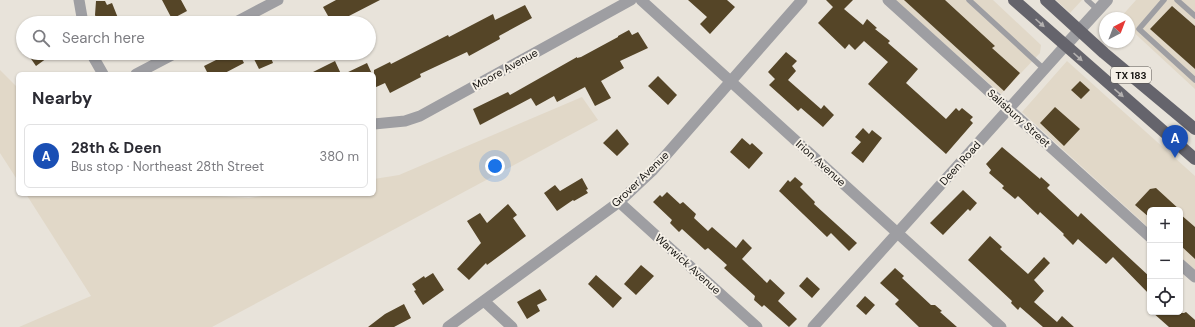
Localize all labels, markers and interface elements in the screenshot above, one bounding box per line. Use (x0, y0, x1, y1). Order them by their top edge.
north arrow (1099, 12, 1135, 48)
search box (16, 16, 376, 60)
one-way arrow (1035, 18, 1045, 28)
icon: search (30, 27, 52, 49)
text: Search here (62, 28, 145, 48)
street label: Moore Avenue (470, 45, 540, 93)
one-way arrow (1072, 52, 1083, 61)
road number: TX 183 (1111, 67, 1151, 83)
street label: Salisbury Street (984, 86, 1054, 150)
text: Nearby (32, 87, 92, 109)
one-way arrow (1114, 89, 1125, 98)
pin: A (1162, 125, 1188, 158)
street label: Irion Avenue (793, 137, 849, 189)
text: 28th & Deen (71, 138, 162, 158)
street label: Deen Road (936, 138, 984, 188)
text: A (41, 148, 51, 165)
text: 380 m (319, 148, 359, 165)
street label: Grover Avenue (608, 148, 672, 210)
your location (485, 156, 505, 176)
text: Bus stop · Northeast 28th Street (71, 158, 264, 175)
map controls (1147, 207, 1183, 315)
button: + (1147, 207, 1183, 243)
street label: Warwick Avenue (652, 231, 724, 297)
button: − (1147, 243, 1183, 279)
button: locate (1147, 279, 1183, 315)

